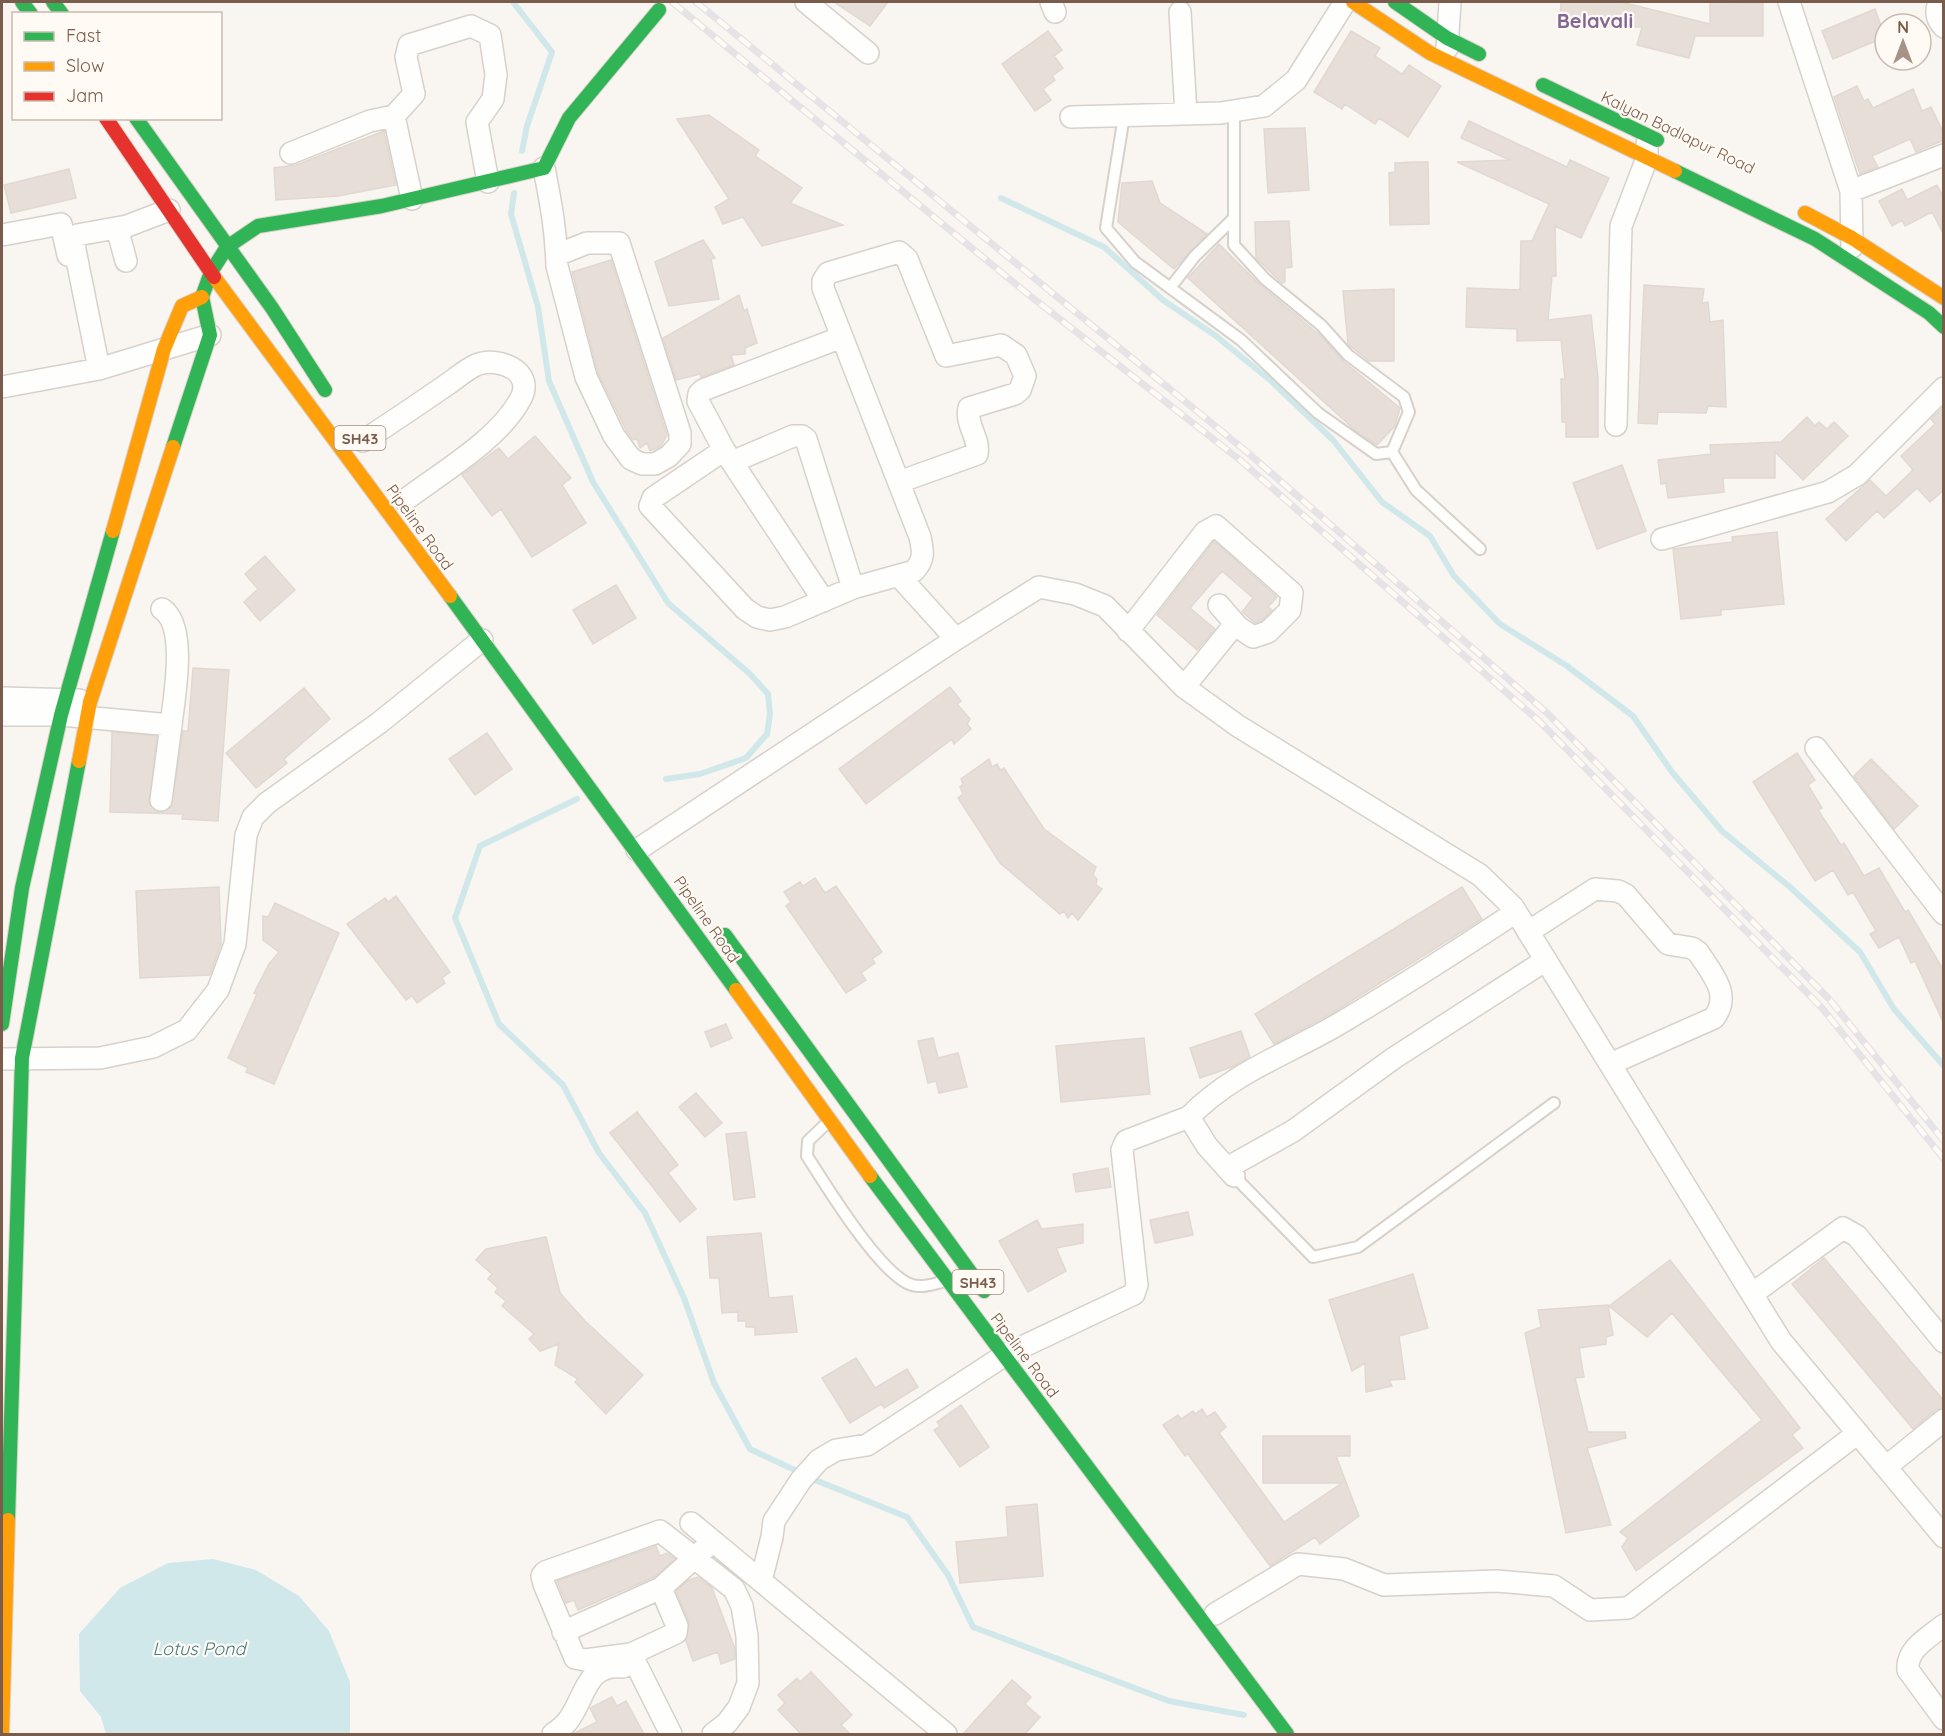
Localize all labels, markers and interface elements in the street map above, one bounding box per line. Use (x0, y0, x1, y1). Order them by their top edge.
district label: Belavali (1557, 8, 1633, 33)
legend (12, 12, 222, 120)
north arrow (1873, 12, 1933, 72)
text: N (1897, 17, 1909, 37)
text: Fast (66, 24, 101, 47)
text: Slow (66, 54, 104, 77)
text: Jam (66, 84, 104, 107)
street label: Kalyan Badlapur Road (1598, 86, 1758, 178)
road number: SH43 (334, 426, 386, 450)
street label: Pipeline Road (382, 480, 458, 574)
street label: Pipeline Road (670, 872, 744, 966)
road number: SH43 (952, 1270, 1004, 1294)
street label: Pipeline Road (987, 1309, 1063, 1401)
water label: Lotus Pond (153, 1637, 248, 1660)

